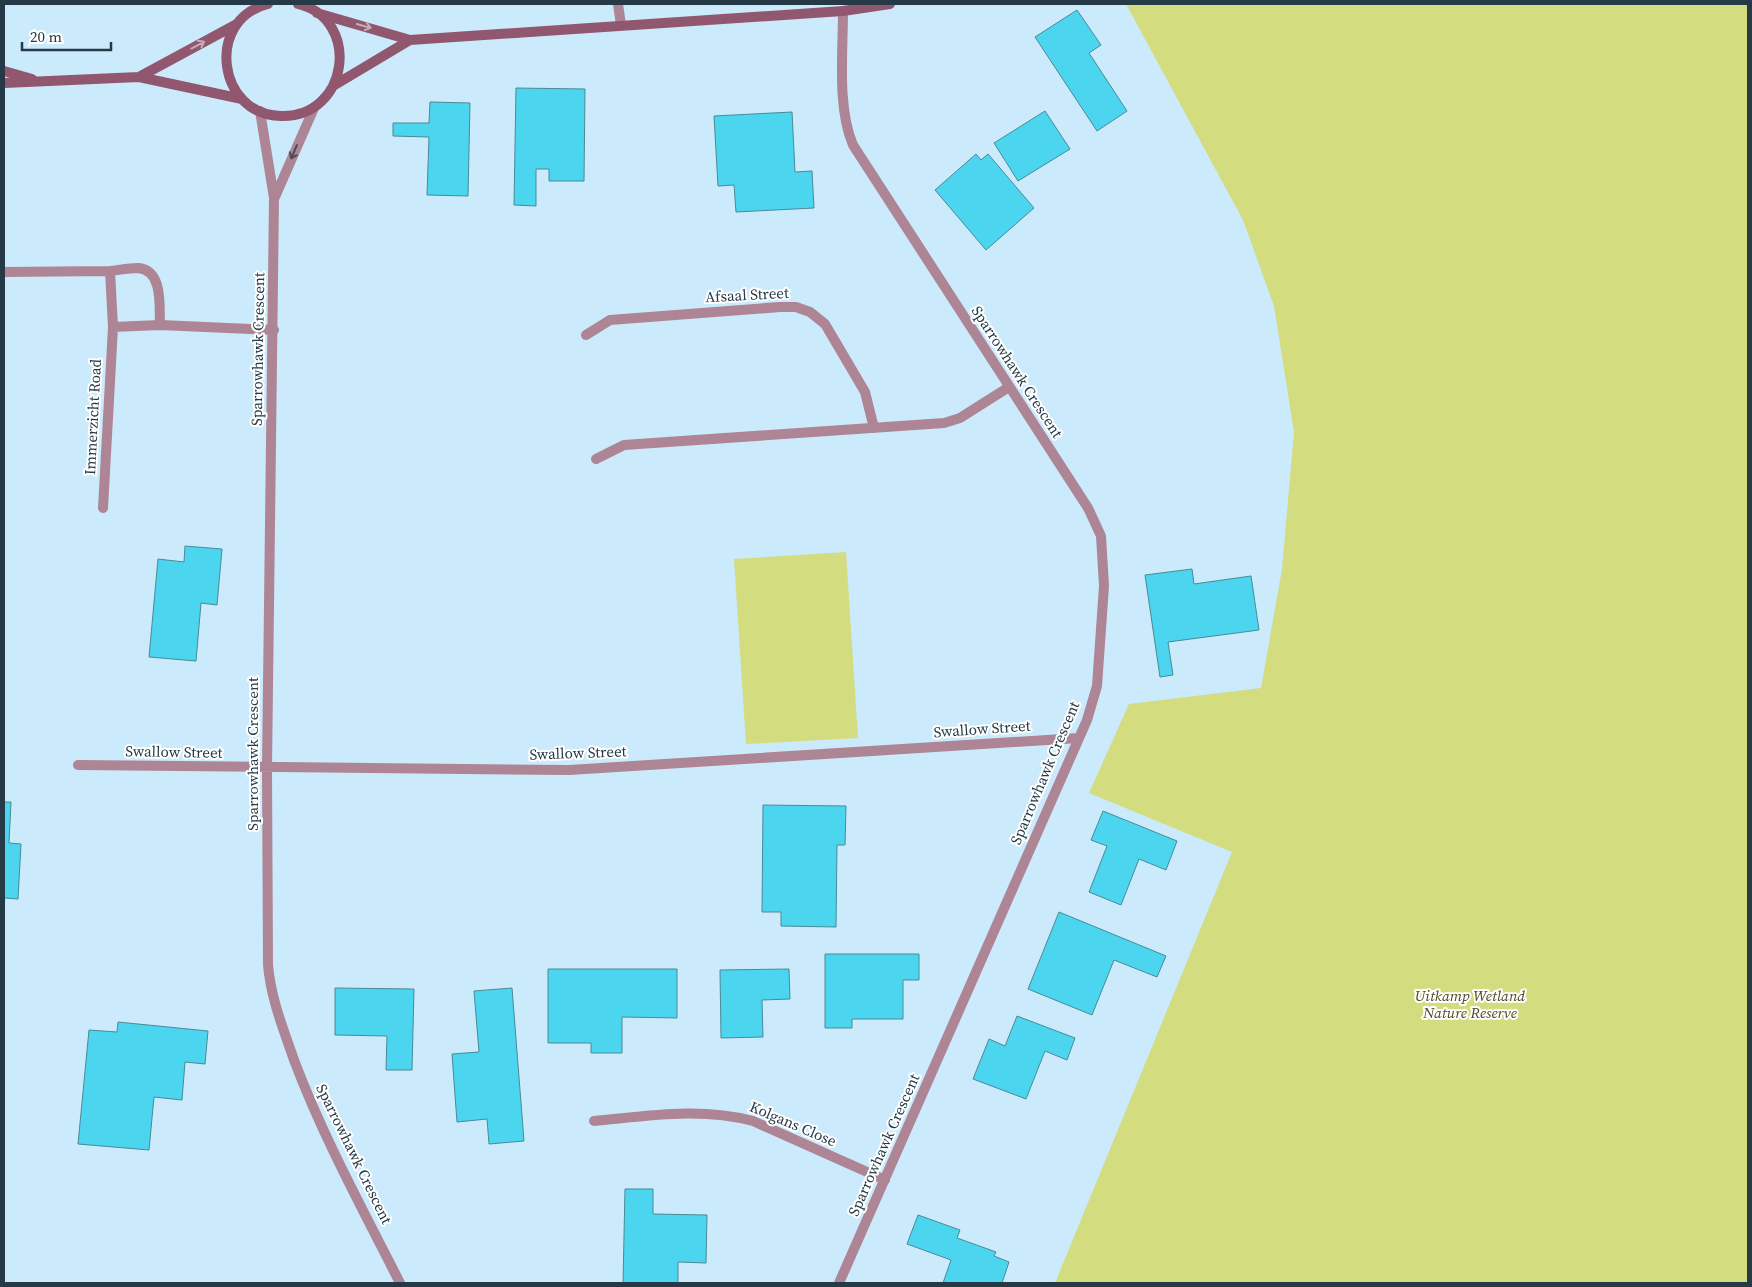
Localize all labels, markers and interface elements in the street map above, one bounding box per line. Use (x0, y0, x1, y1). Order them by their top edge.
scale bar (22, 20, 111, 52)
one-way arrow (355, 22, 371, 32)
text: 20 m (30, 26, 62, 47)
one-way arrow (190, 40, 205, 50)
one-way arrow (289, 144, 299, 159)
street label: Sparrowhawk Crescent (246, 272, 269, 426)
street label: Afsaal Street (705, 282, 789, 307)
street label: Sparrowhawk Crescent (967, 302, 1068, 442)
street label: Immerzicht Road (79, 358, 106, 476)
street label: Sparrowhawk Crescent (242, 677, 263, 831)
street label: Sparrowhawk Crescent (1005, 698, 1084, 848)
street label: Swallow Street (933, 715, 1031, 742)
street label: Swallow Street (125, 740, 223, 763)
street label: Swallow Street (529, 740, 627, 765)
park label: Uitkamp Wetland Nature Reserve (1415, 985, 1525, 1023)
street label: Sparrowhawk Crescent (843, 1070, 924, 1219)
street label: Sparrowhawk Crescent (311, 1080, 398, 1228)
street label: Kolgans Close (746, 1096, 840, 1151)

